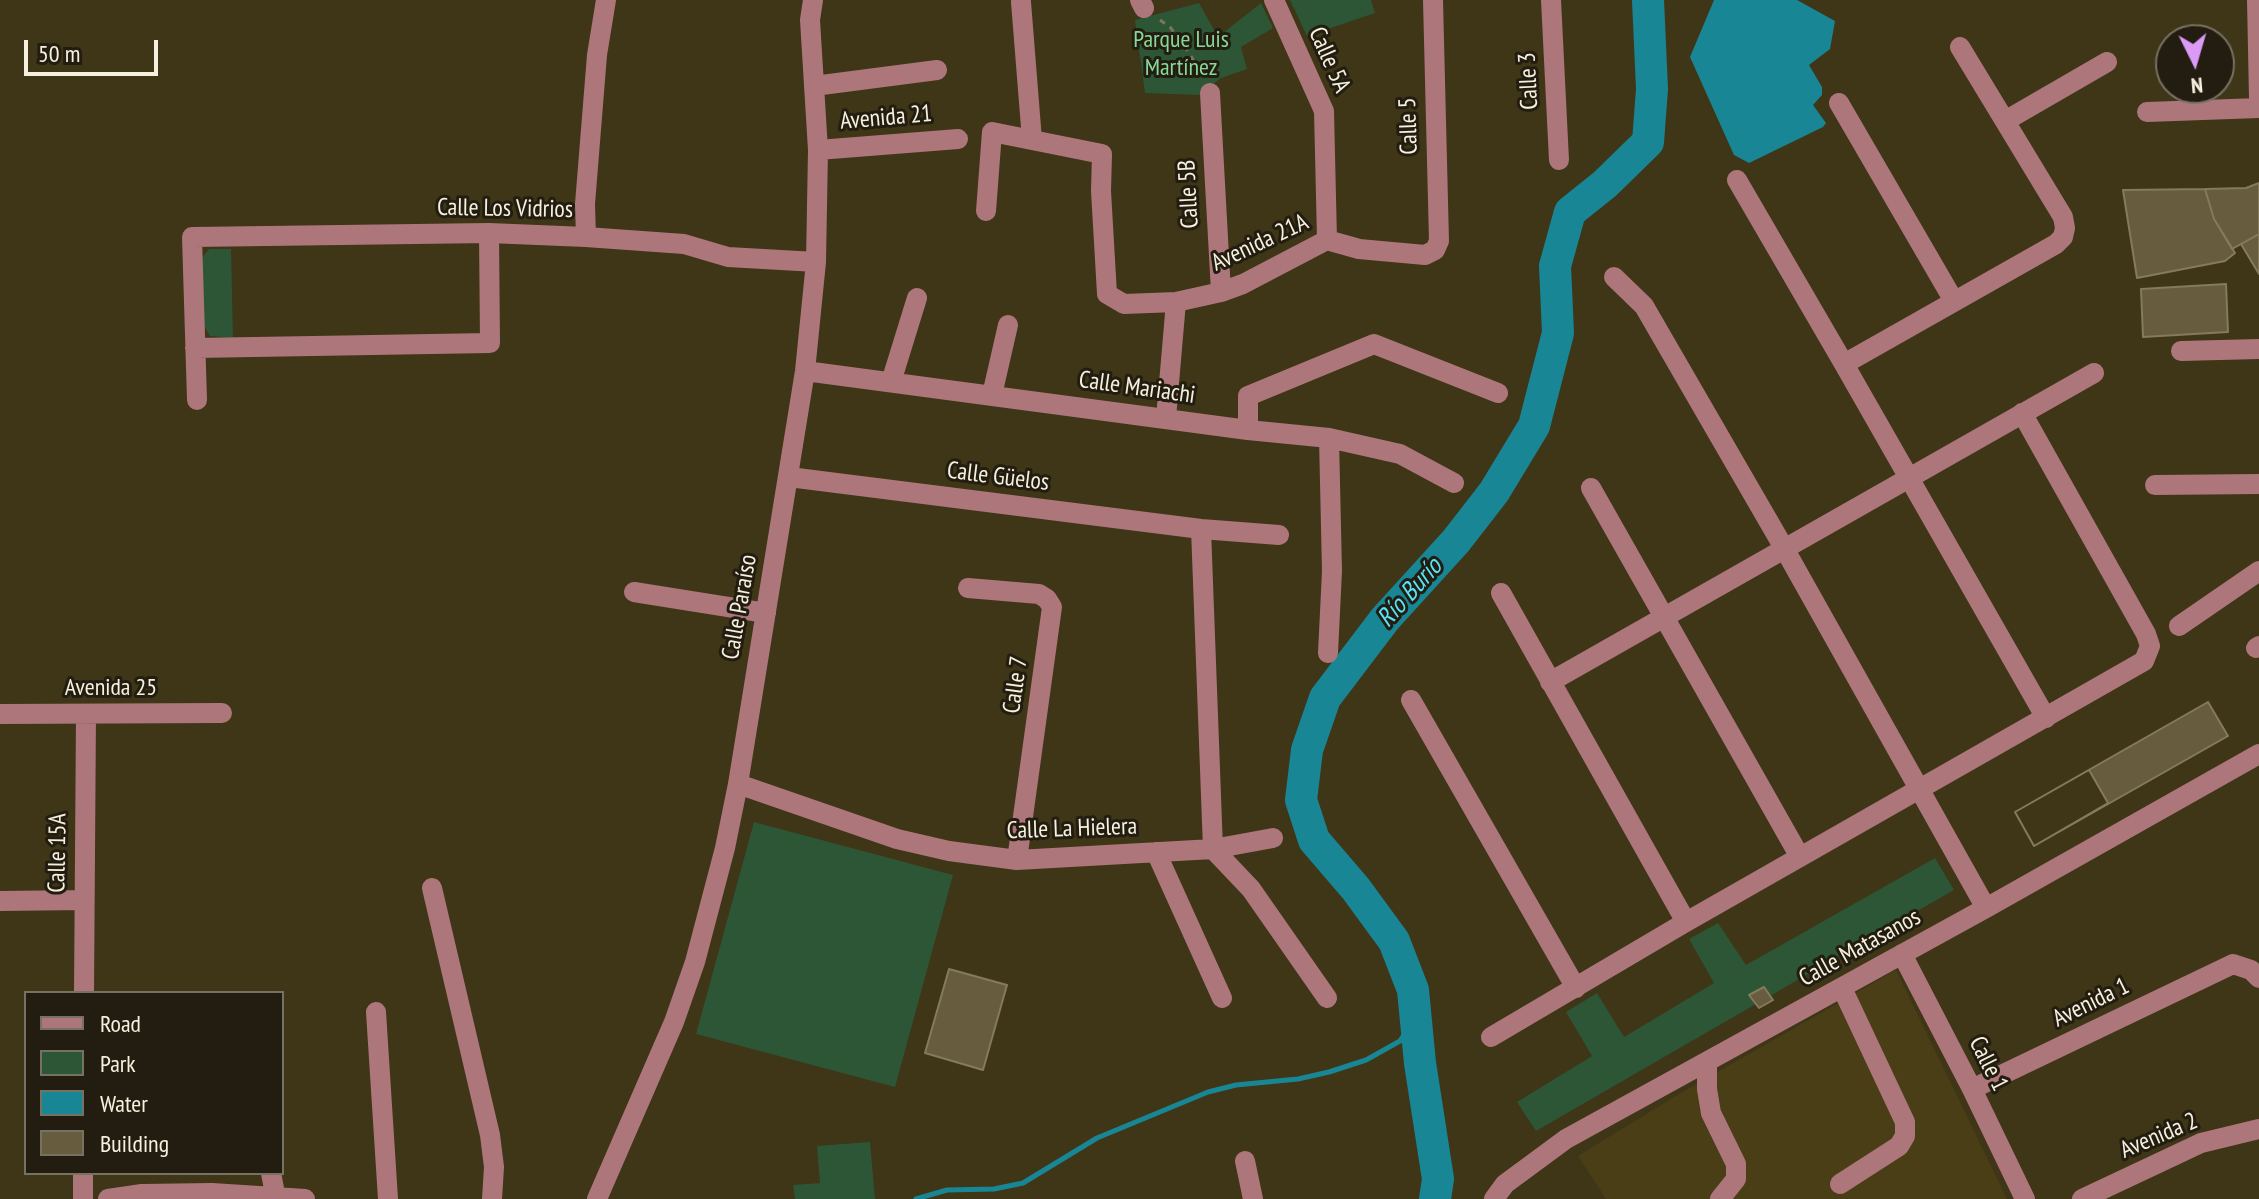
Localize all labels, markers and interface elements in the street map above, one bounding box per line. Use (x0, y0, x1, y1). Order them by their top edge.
street label: Calle 5A (1302, 23, 1356, 97)
scale bar (28, 24, 162, 74)
north arrow (2155, 24, 2235, 104)
park label: Parque Luis Martínez (1133, 26, 1229, 82)
text: 50 m (38, 38, 80, 69)
street label: Calle 3 (1513, 52, 1545, 110)
text: N (2190, 71, 2204, 100)
street label: Calle 5 (1394, 97, 1424, 155)
street label: Avenida 21 (839, 100, 933, 136)
street label: Calle 5B (1173, 159, 1205, 229)
street label: Calle Los Vidrios (437, 193, 573, 225)
street label: Avenida 21A (1207, 208, 1313, 278)
street label: Calle Mariachi (1077, 366, 1197, 410)
street label: Calle Güelos (945, 456, 1051, 498)
street label: Calle Paraíso (717, 552, 763, 662)
water label: Río Burío (1371, 552, 1449, 634)
street label: Calle 7 (998, 655, 1034, 715)
street label: Avenida 25 (65, 674, 157, 702)
street label: Calle La Hielera (1006, 812, 1138, 846)
street label: Calle 15A (43, 813, 73, 893)
street label: Calle Matasanos (1794, 903, 1926, 993)
street label: Avenida 1 (2048, 972, 2134, 1034)
legend (24, 991, 284, 1175)
text: Road (100, 1008, 141, 1039)
street label: Calle 1 (1962, 1032, 2014, 1096)
text: Park (100, 1048, 136, 1079)
text: Water (100, 1088, 148, 1119)
street label: Avenida 2 (2116, 1107, 2202, 1165)
text: Building (100, 1128, 169, 1159)

